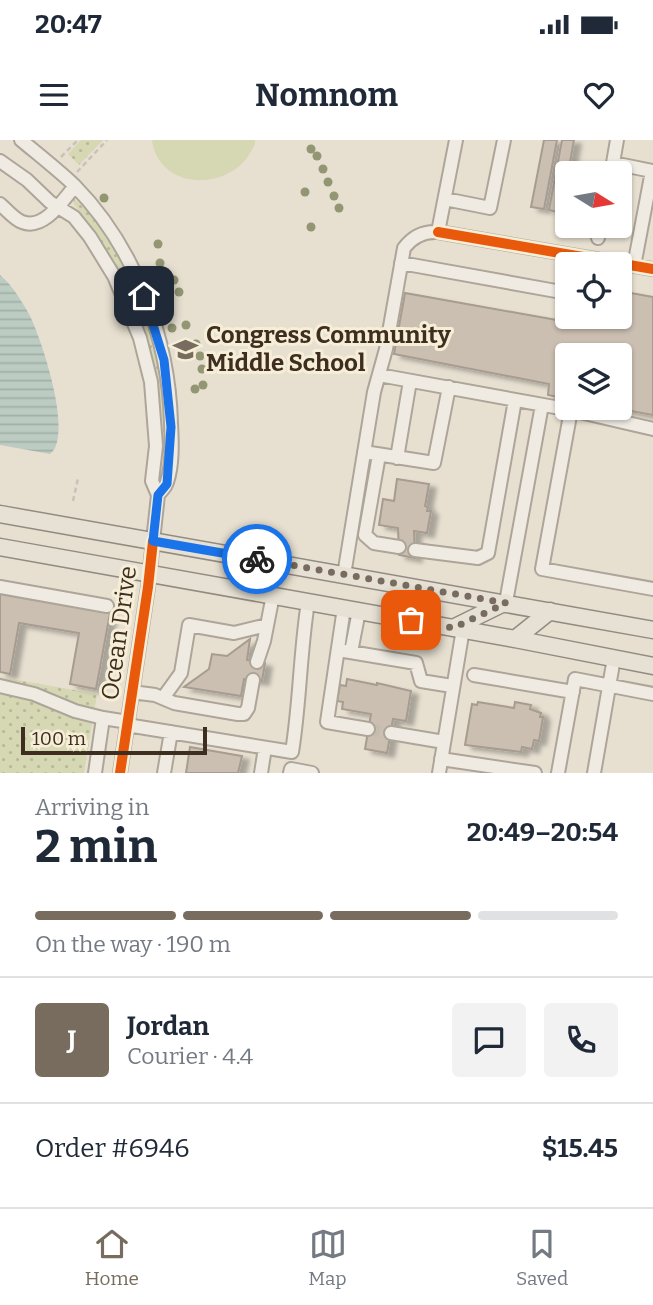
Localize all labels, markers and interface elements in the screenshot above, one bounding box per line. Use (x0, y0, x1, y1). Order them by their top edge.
text: 20:47 (35, 9, 102, 40)
icon: menu (35, 76, 73, 114)
text: Nomnom (255, 76, 398, 114)
icon: heart (580, 76, 618, 114)
north arrow (555, 161, 632, 238)
map controls (555, 161, 632, 420)
button: locate (555, 252, 632, 329)
pin (114, 266, 174, 326)
icon: home (125, 277, 163, 315)
place label: Congress Community Middle School (206, 321, 452, 377)
school or university icon: Congress Community Middle School (172, 335, 200, 363)
button: layers (555, 343, 632, 420)
courier (222, 524, 292, 594)
icon: bike (238, 540, 276, 578)
street label: Ocean Drive (96, 564, 142, 702)
pin (381, 590, 441, 650)
icon: bag (392, 601, 430, 639)
scale bar (21, 724, 206, 756)
text: 100 m (32, 727, 86, 750)
text: Arriving in (35, 793, 149, 821)
text: 20:49–20:54 (467, 817, 618, 848)
text: 2 min (35, 819, 157, 874)
text: On the way · 190 m (35, 930, 231, 958)
button: chat (452, 1003, 526, 1077)
button: phone (544, 1003, 618, 1077)
text: Jordan (127, 1011, 209, 1042)
text: J (68, 1025, 76, 1056)
text: Courier · 4.4 (127, 1042, 253, 1070)
text: Order #6946 (35, 1133, 190, 1164)
text: $15.45 (542, 1133, 618, 1164)
tab: Home (85, 1225, 139, 1290)
tab: Map (308, 1225, 347, 1290)
tab: Saved (516, 1225, 568, 1290)

